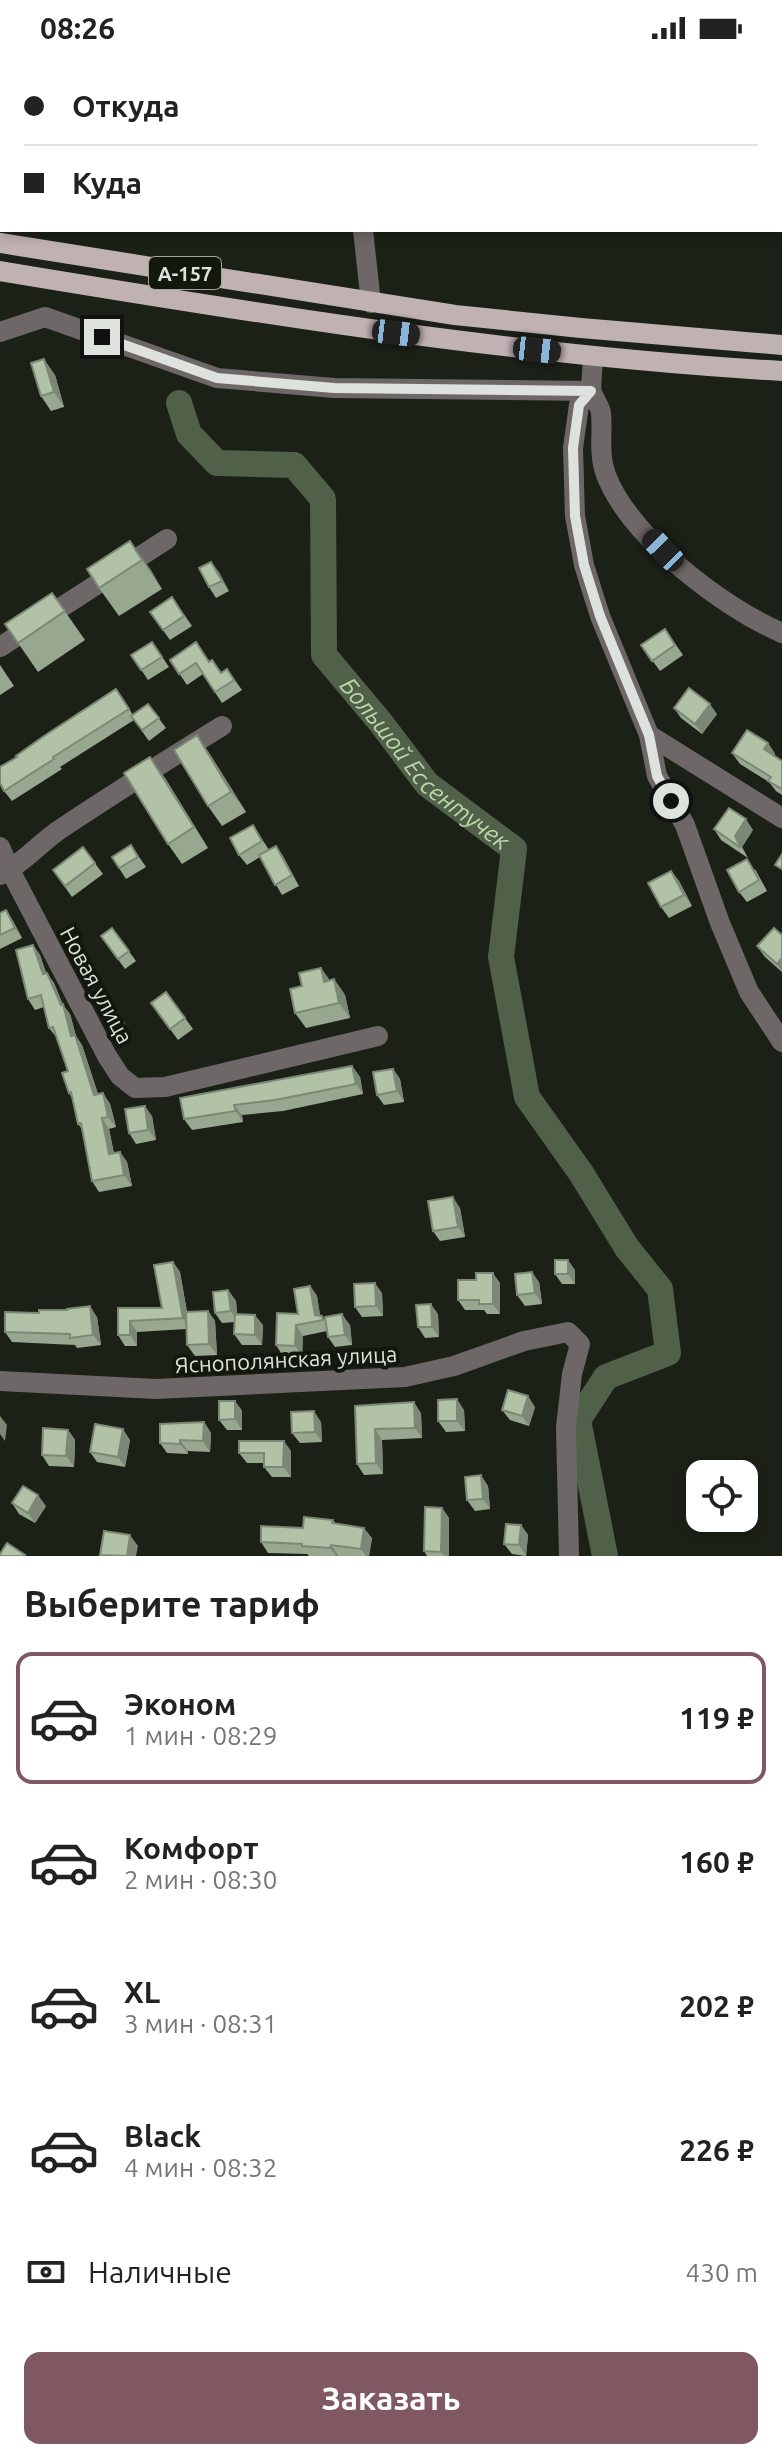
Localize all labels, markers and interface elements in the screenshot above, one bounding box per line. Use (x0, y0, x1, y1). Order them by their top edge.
text: 08:26 (40, 11, 115, 45)
text: Откуда (72, 89, 180, 123)
text: Куда (72, 166, 142, 200)
road number: А-157 (149, 257, 221, 289)
car (371, 318, 421, 348)
route end (84, 319, 120, 355)
car (512, 336, 562, 364)
car (638, 524, 688, 576)
water label: Большой Ессентучек (335, 672, 516, 855)
route start (653, 783, 689, 819)
street label: Новая улица (56, 922, 138, 1048)
street label: Яснополянская улица (174, 1341, 398, 1377)
map controls (686, 1460, 758, 1532)
button: locate (686, 1460, 758, 1532)
text: Выберите тариф (24, 1583, 320, 1624)
icon: car (28, 1682, 100, 1754)
text: Эконом (124, 1687, 236, 1721)
text: 119 ₽ (679, 1701, 754, 1735)
text: 1 мин · 08:29 (124, 1721, 277, 1750)
icon: car (28, 1826, 100, 1898)
text: Комфорт (124, 1831, 258, 1865)
text: 160 ₽ (679, 1845, 754, 1879)
text: 2 мин · 08:30 (124, 1865, 277, 1894)
icon: car (28, 1970, 100, 2042)
text: XL (124, 1975, 160, 2009)
text: 202 ₽ (679, 1989, 754, 2023)
text: 3 мин · 08:31 (124, 2009, 277, 2038)
icon: car (28, 2114, 100, 2186)
text: Black (124, 2119, 201, 2153)
text: 226 ₽ (679, 2133, 754, 2167)
text: 4 мин · 08:32 (124, 2153, 277, 2182)
icon: cash (24, 2250, 68, 2294)
text: Наличные (88, 2255, 232, 2289)
text: 430 m (686, 2258, 758, 2287)
button: Заказать (24, 2352, 758, 2444)

